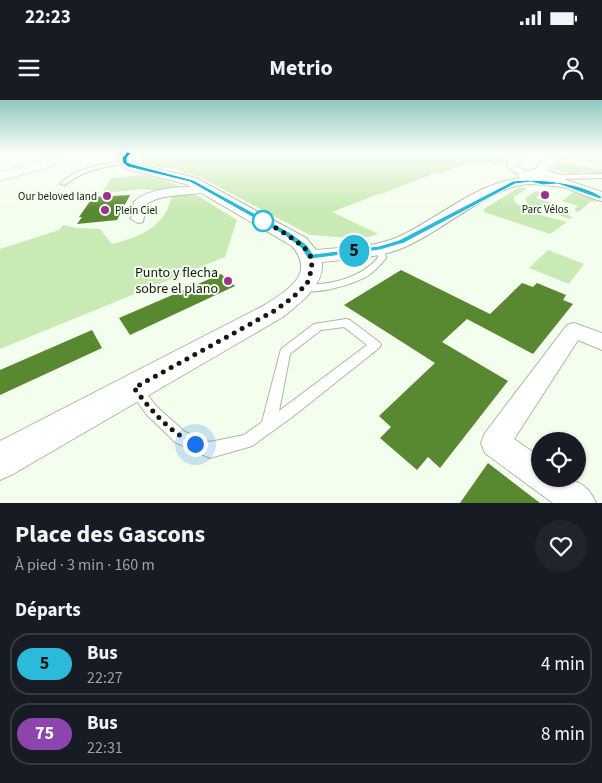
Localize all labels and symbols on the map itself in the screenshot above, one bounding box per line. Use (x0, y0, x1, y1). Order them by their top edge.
place label: Our beloved land (18, 189, 97, 204)
marker: Parc Vélos (539, 189, 551, 201)
marker: Our beloved land (101, 190, 113, 202)
place label: Parc Vélos (522, 202, 569, 217)
place label: Plein Ciel (115, 203, 158, 218)
marker: Plein Ciel (99, 204, 111, 216)
unlabelled marker (252, 210, 274, 232)
line badge: 5 (338, 235, 370, 267)
place label: Punto y flecha sobre el plano (135, 263, 218, 299)
marker: Punto y flecha sobre el plano (222, 275, 234, 287)
your location (183, 432, 208, 457)

